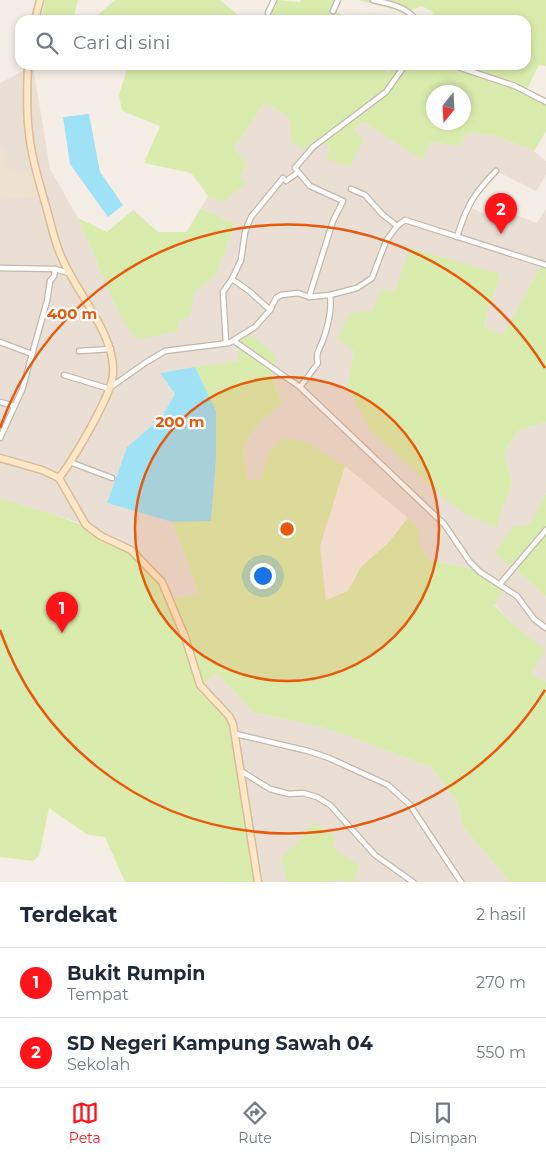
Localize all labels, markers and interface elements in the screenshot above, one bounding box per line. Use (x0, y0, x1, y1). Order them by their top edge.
search box (15, 15, 531, 70)
icon: search (33, 29, 61, 57)
text: Cari di sini (73, 31, 170, 54)
north arrow (426, 85, 471, 130)
pin: 2 (485, 193, 517, 234)
text: 400 m (47, 304, 97, 323)
text: 200 m (155, 412, 205, 431)
centre of rings (278, 520, 296, 538)
your location (250, 563, 276, 589)
pin: 1 (46, 592, 78, 633)
text: Terdekat (20, 902, 117, 927)
text: 2 hasil (476, 905, 526, 924)
text: Bukit Rumpin (67, 962, 205, 985)
text: 1 (33, 973, 39, 992)
text: 270 m (476, 973, 526, 992)
text: Tempat (67, 985, 129, 1004)
text: SD Negeri Kampung Sawah 04 (67, 1032, 373, 1055)
text: 2 (31, 1043, 41, 1062)
text: 550 m (476, 1043, 526, 1062)
text: Sekolah (67, 1055, 130, 1074)
tab: Peta (69, 1099, 101, 1147)
tab: Rute (238, 1099, 272, 1147)
tab: Disimpan (409, 1099, 477, 1147)

